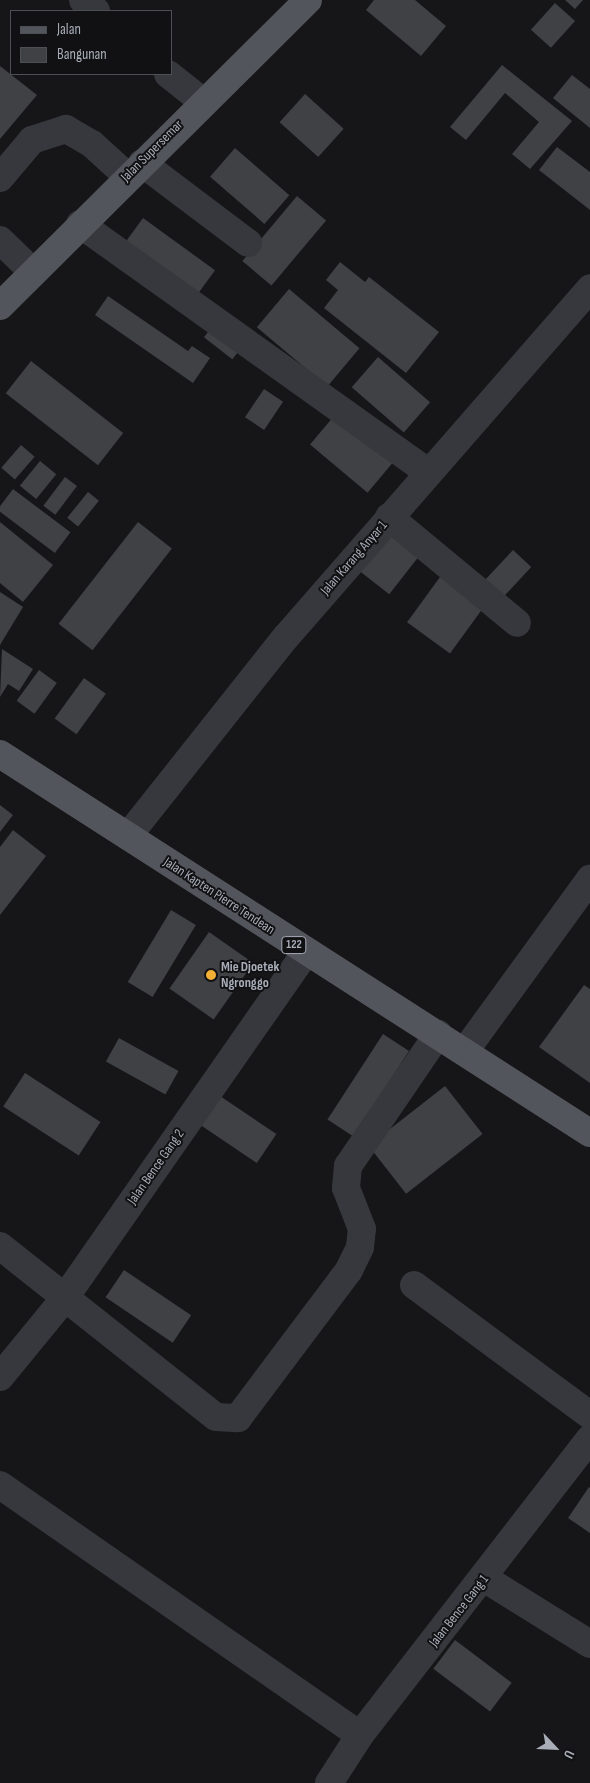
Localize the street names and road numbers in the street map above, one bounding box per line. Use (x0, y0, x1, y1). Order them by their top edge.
street label: Jalan Supersemar (118, 117, 186, 185)
street label: Jalan Karang Anyar 1 (317, 517, 391, 599)
street label: Jalan Kapten Pierre Tendean (160, 854, 278, 938)
road number: 122 (280, 936, 308, 954)
street label: Jalan Bence Gang 2 (124, 1126, 188, 1208)
street label: Jalan Bence Gang 1 (426, 1572, 492, 1650)

